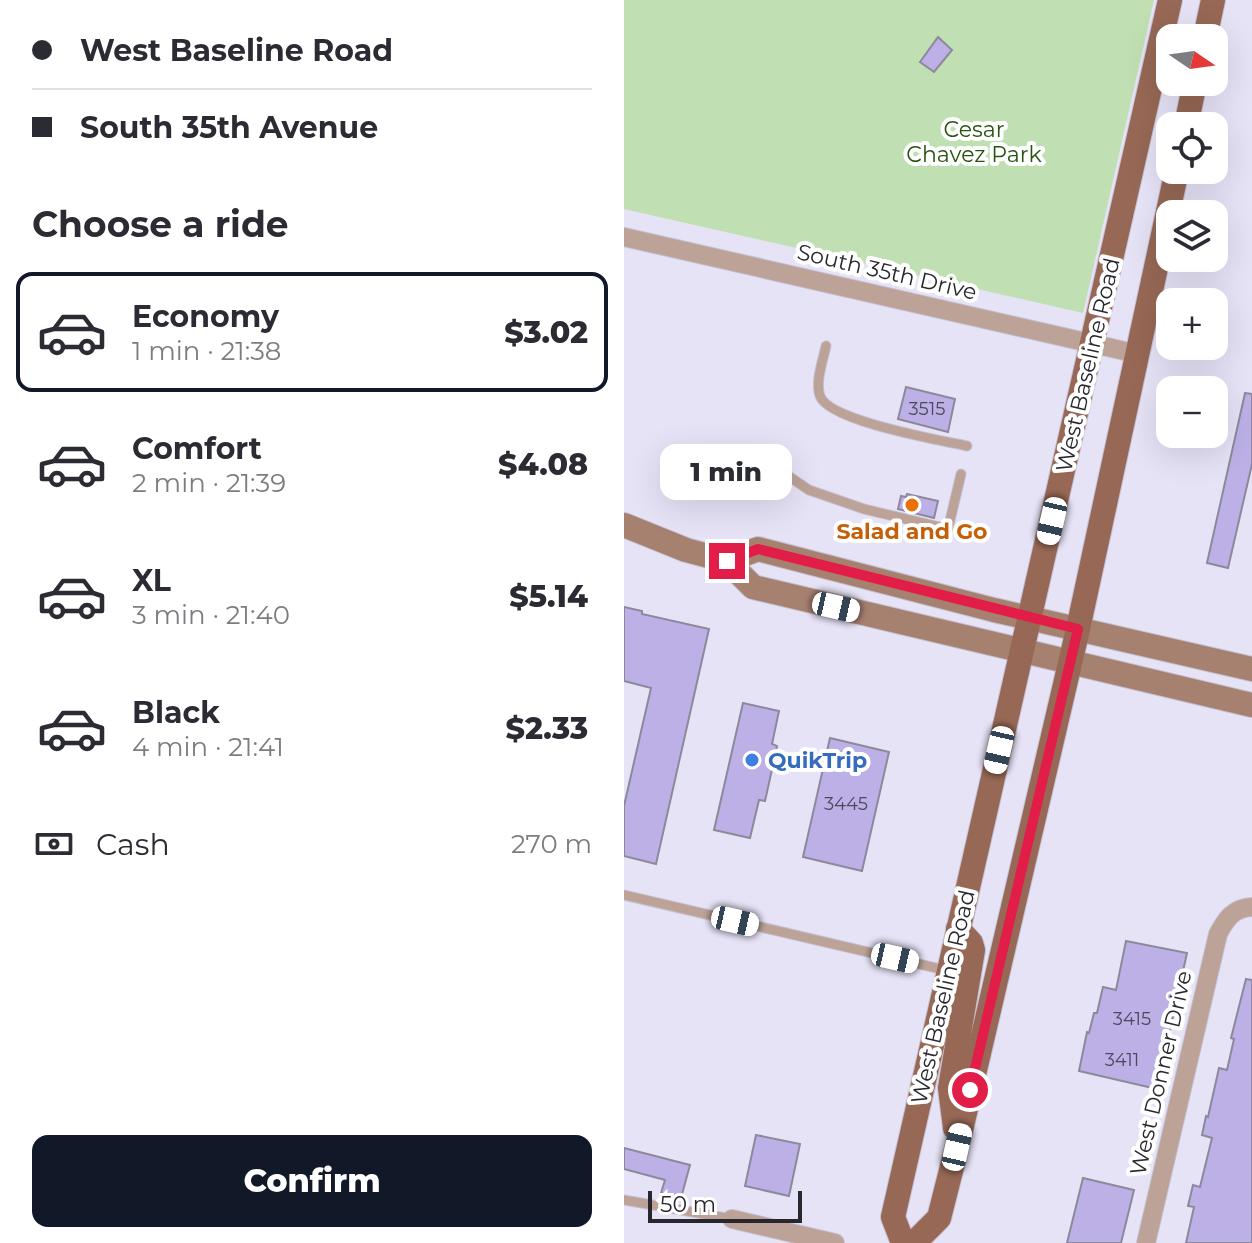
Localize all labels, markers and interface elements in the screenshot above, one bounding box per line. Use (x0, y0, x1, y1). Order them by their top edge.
north arrow (1156, 24, 1228, 96)
map controls (1156, 24, 1228, 448)
text: West Baseline Road (80, 32, 393, 69)
text: South 35th Avenue (80, 109, 378, 146)
button: locate (1156, 112, 1228, 184)
park label: Cesar Chavez Park (906, 116, 1042, 168)
button: layers (1156, 200, 1228, 272)
text: Choose a ride (32, 202, 289, 246)
street label: South 35th Drive (795, 238, 979, 306)
street label: West Baseline Road (1050, 255, 1126, 475)
button: + (1156, 288, 1228, 360)
icon: car (36, 296, 108, 368)
text: Economy (132, 298, 279, 335)
text: $3.02 (504, 314, 588, 351)
text: 1 min · 21:38 (132, 335, 281, 367)
button: − (1156, 376, 1228, 448)
house number: 3515 (909, 398, 945, 420)
icon: car (36, 428, 108, 500)
text: Comfort (132, 430, 262, 467)
callout: 1 min (661, 445, 793, 501)
text: $4.08 (498, 446, 588, 483)
text: 1 min (690, 456, 762, 488)
text: 2 min · 21:39 (132, 467, 286, 499)
car (1035, 495, 1069, 547)
marker: Salad and Go (903, 496, 921, 514)
place label: Salad and Go (836, 518, 988, 545)
route end (709, 543, 745, 579)
icon: car (36, 560, 108, 632)
text: XL (132, 562, 171, 599)
text: $5.14 (509, 578, 588, 615)
car (810, 590, 862, 624)
text: 3 min · 21:40 (132, 599, 290, 631)
icon: car (36, 692, 108, 764)
text: Black (132, 694, 220, 731)
text: $2.33 (506, 710, 588, 747)
car (982, 724, 1016, 776)
text: 4 min · 21:41 (132, 731, 284, 763)
place label: QuikTrip (768, 747, 867, 774)
marker: QuikTrip (743, 751, 761, 769)
house number: 3445 (824, 793, 868, 815)
icon: cash (32, 822, 76, 866)
text: Cash (96, 826, 170, 863)
text: 270 m (511, 828, 592, 860)
street label: West Baseline Road (905, 887, 981, 1107)
car (709, 904, 761, 938)
car (869, 941, 921, 975)
street label: West Donner Drive (1124, 968, 1198, 1178)
house number: 3415 (1113, 1008, 1151, 1030)
house number: 3411 (1105, 1049, 1139, 1071)
route start (952, 1072, 988, 1108)
car (940, 1121, 974, 1173)
button: Confirm (32, 1135, 592, 1227)
scale bar (648, 1187, 802, 1223)
text: 50 m (660, 1191, 716, 1218)

